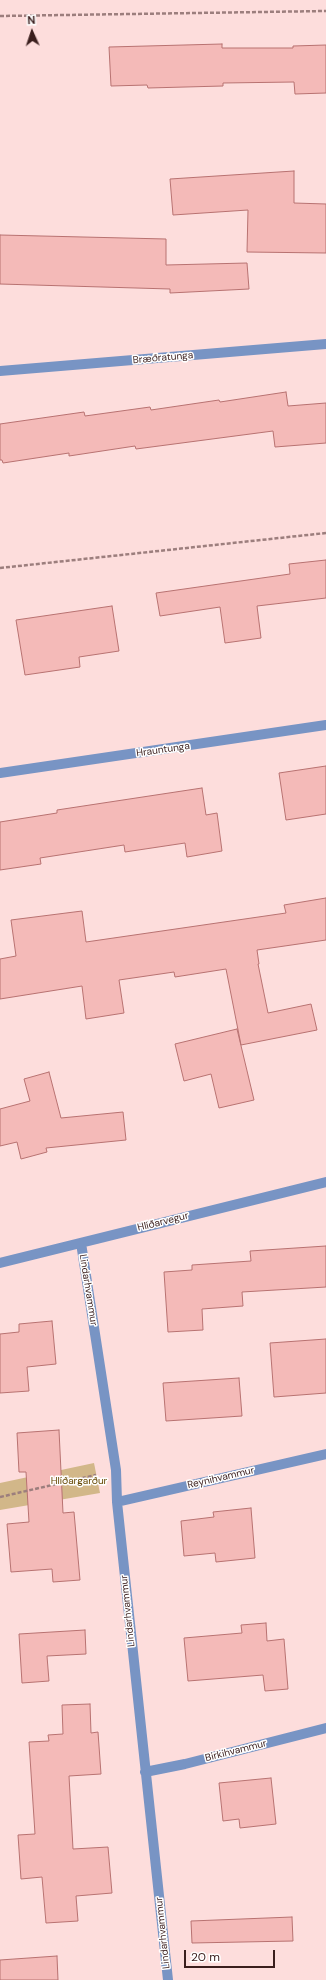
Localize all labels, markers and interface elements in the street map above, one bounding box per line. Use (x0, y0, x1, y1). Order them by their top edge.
north arrow (12, 12, 52, 52)
text: N (27, 13, 36, 27)
street label: Bræðratunga (132, 349, 194, 367)
street label: Hrauntunga (136, 740, 190, 760)
street label: Hlíðarvegur (136, 1210, 190, 1234)
street label: Lindarhvammur (76, 1253, 100, 1327)
street label: Reynihvammur (186, 1464, 256, 1492)
park label: Hlíðargarður (51, 1475, 107, 1487)
street label: Lindarhvammur (118, 1574, 138, 1648)
street label: Birkihvammur (204, 1738, 268, 1764)
street label: Lindarhvammur (153, 1896, 173, 1970)
scale bar (186, 1942, 277, 1968)
text: 20 m (191, 1949, 220, 1965)

